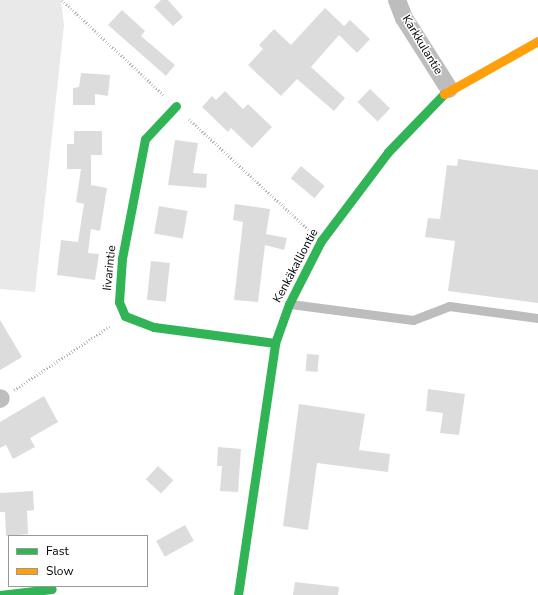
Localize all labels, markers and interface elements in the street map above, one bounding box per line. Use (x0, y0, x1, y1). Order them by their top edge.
street label: Karkkulantie (399, 13, 445, 77)
street label: Kenkäkalliontie (270, 226, 322, 306)
street label: Iivarintie (100, 245, 120, 291)
legend (8, 535, 148, 587)
text: Fast (46, 543, 69, 559)
text: Slow (46, 563, 74, 579)

